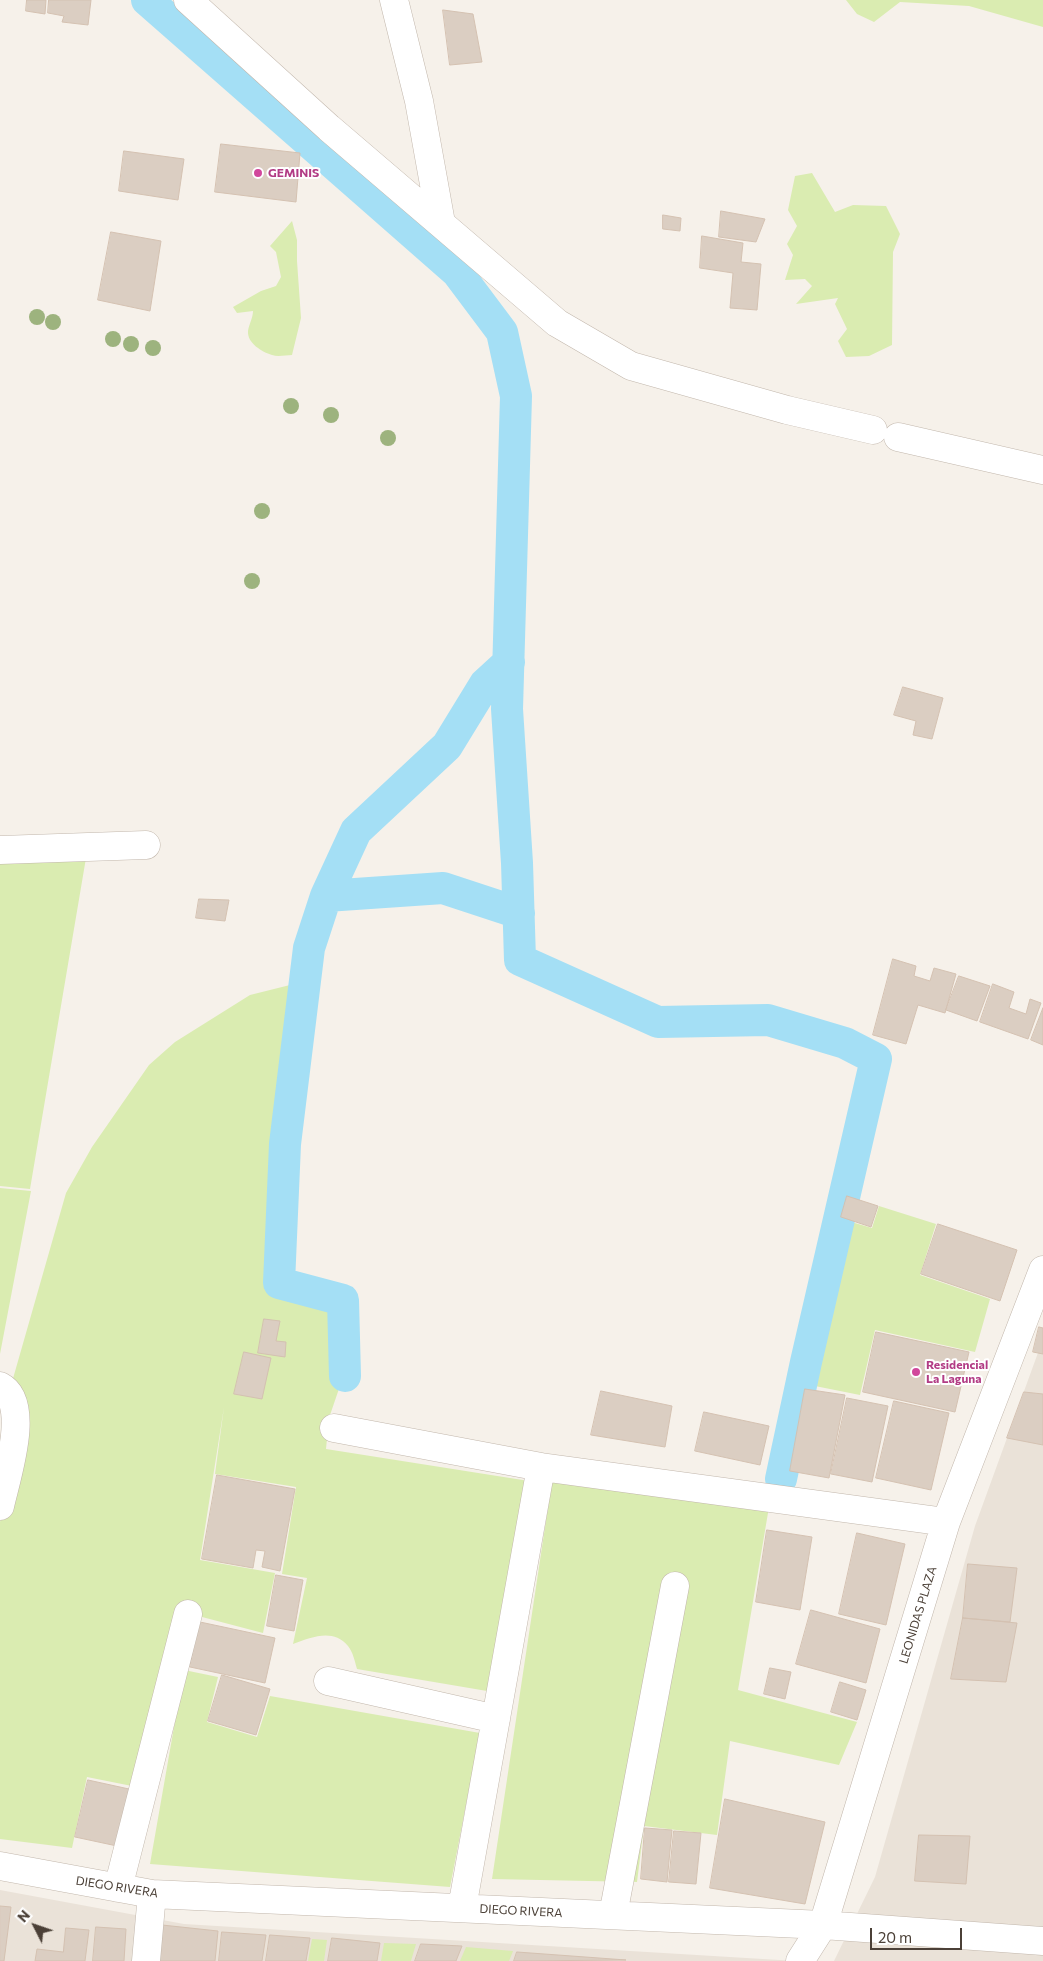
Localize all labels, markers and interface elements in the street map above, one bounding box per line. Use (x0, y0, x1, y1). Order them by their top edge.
place label: GEMINIS (268, 166, 319, 180)
marker: GEMINIS (252, 167, 264, 179)
place label: Residencial La Laguna (926, 1358, 988, 1386)
marker: Residencial La Laguna (910, 1366, 922, 1378)
street label: LEONIDAS PLAZA (896, 1564, 940, 1666)
street label: DIEGO RIVERA (75, 1873, 159, 1901)
north arrow (10, 1901, 60, 1951)
street label: DIEGO RIVERA (479, 1902, 563, 1920)
text: N (13, 1906, 33, 1925)
scale bar (873, 1918, 966, 1950)
text: 20 m (878, 1928, 912, 1946)

